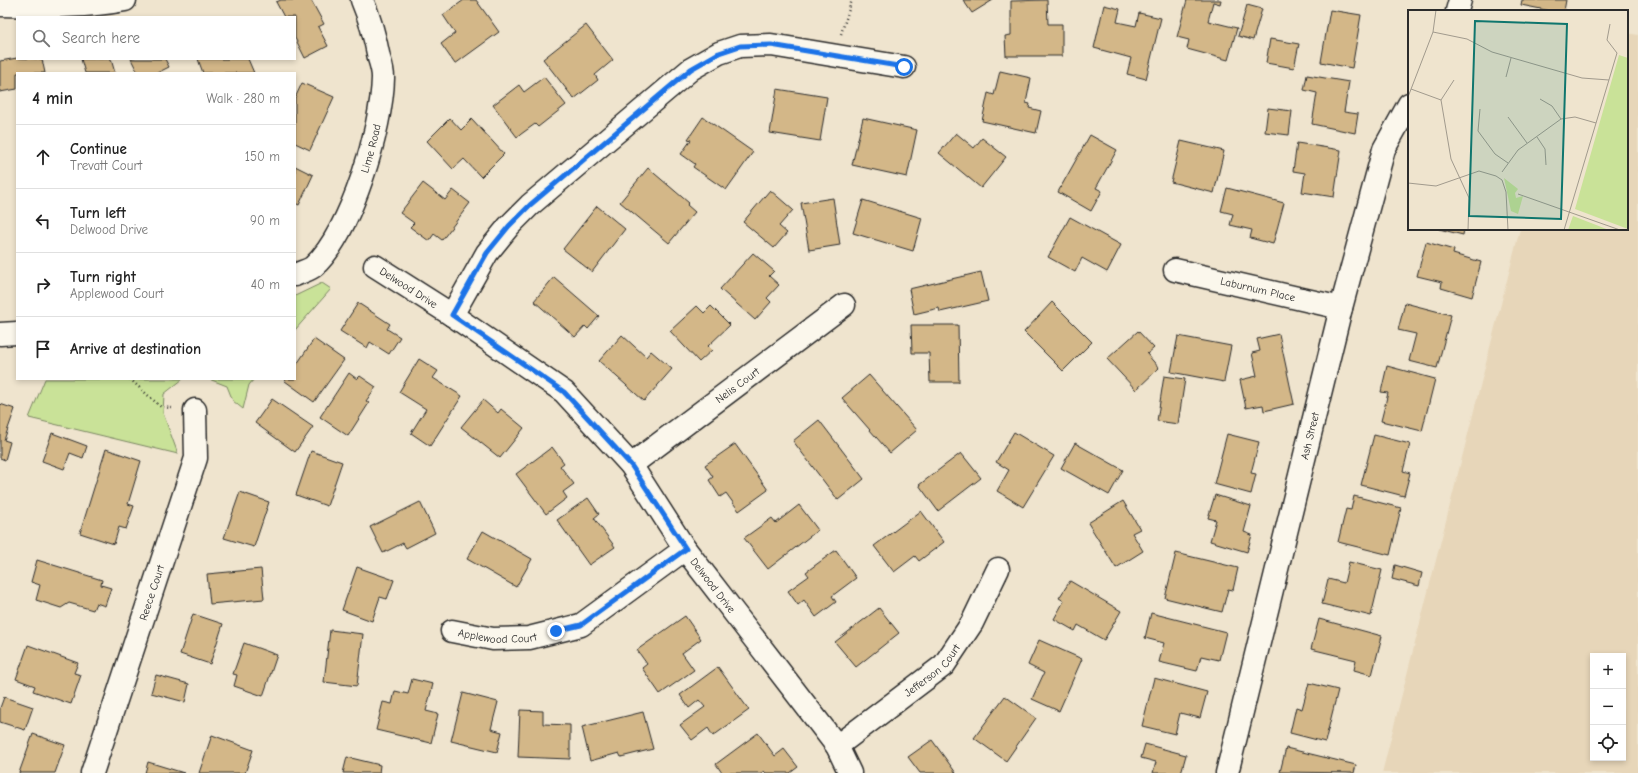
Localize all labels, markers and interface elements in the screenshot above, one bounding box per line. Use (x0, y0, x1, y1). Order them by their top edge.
inset map (1408, 10, 1628, 230)
search box (16, 16, 296, 60)
icon: search (30, 27, 52, 49)
text: Search here (62, 29, 140, 47)
route start (895, 58, 913, 76)
text: 4 min (32, 89, 73, 108)
text: Walk · 280 m (206, 91, 280, 106)
street label: Lime Road (358, 123, 383, 174)
text: Continue (70, 140, 127, 158)
icon: ahead (32, 146, 54, 168)
text: 150 m (245, 149, 280, 164)
text: Trevatt Court (70, 158, 142, 173)
text: Turn left (70, 204, 126, 222)
icon: left (32, 210, 54, 232)
text: 90 m (250, 213, 280, 228)
text: Delwood Drive (70, 222, 148, 237)
street label: Delwood Drive (377, 264, 441, 311)
text: Turn right (70, 268, 136, 286)
icon: right (32, 274, 54, 296)
street label: Laburnum Place (1219, 274, 1297, 304)
text: 40 m (251, 277, 280, 292)
text: Applewood Court (70, 286, 164, 301)
icon: arrive (32, 338, 54, 360)
text: Arrive at destination (70, 340, 201, 358)
street label: Nelis Court (713, 364, 763, 406)
street label: Ash Street (1298, 410, 1322, 461)
street label: Delwood Drive (688, 555, 739, 616)
street label: Reece Court (136, 562, 167, 622)
route end (547, 622, 565, 640)
street label: Applewood Court (457, 626, 539, 646)
street label: Jefferson Court (902, 641, 963, 699)
map controls (1590, 653, 1626, 761)
button: + (1590, 653, 1626, 689)
button: − (1590, 689, 1626, 725)
button: locate (1590, 725, 1626, 761)

